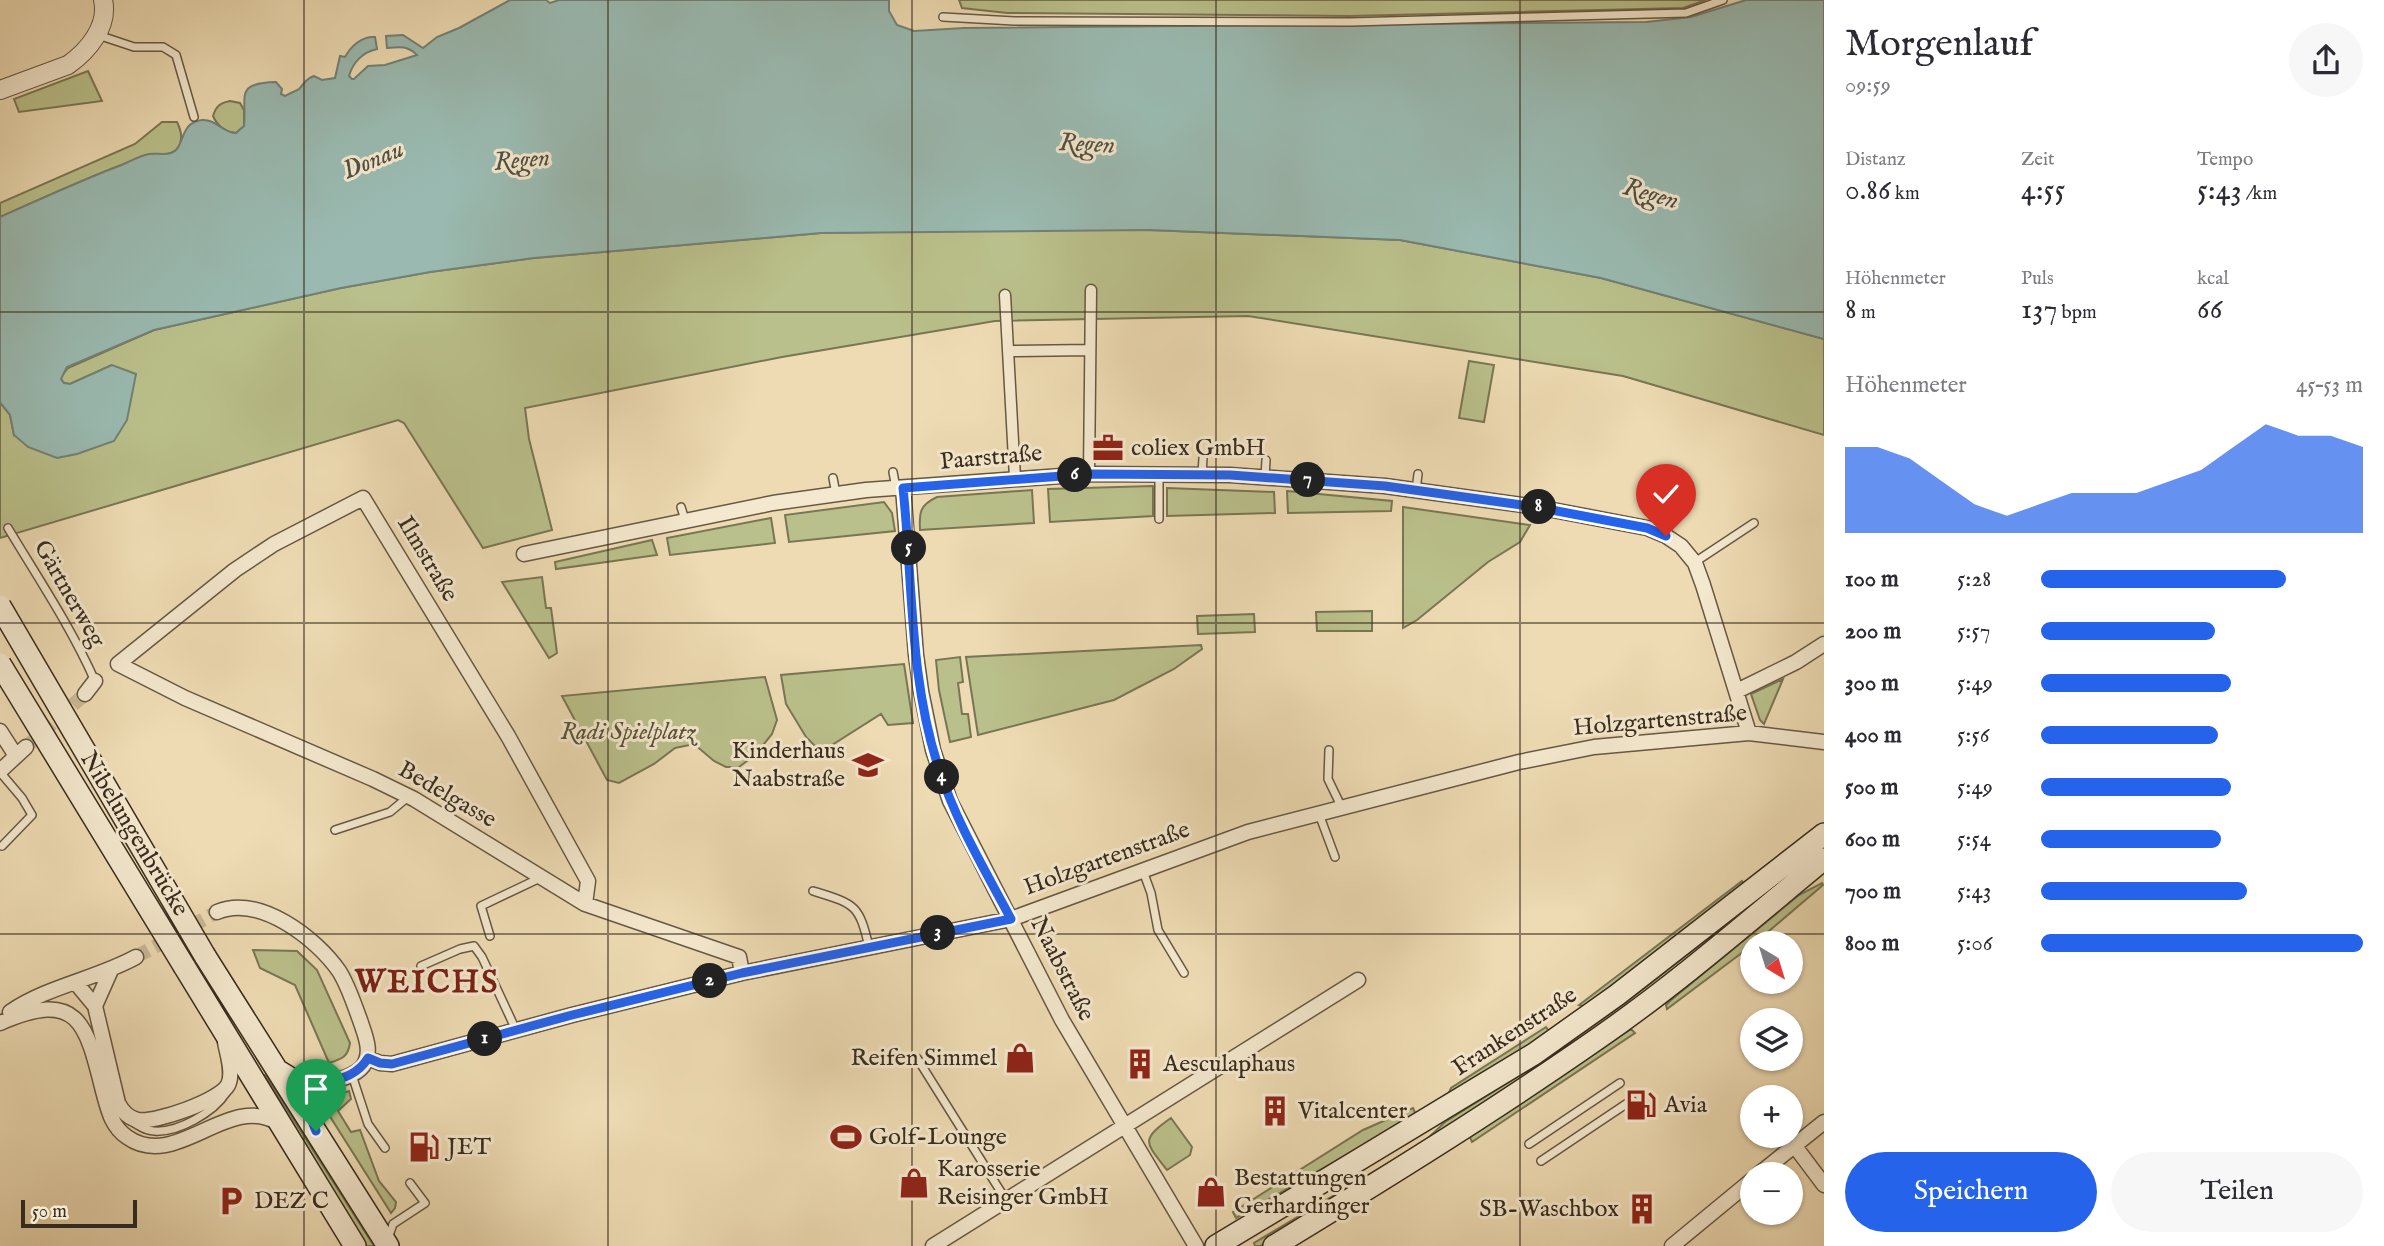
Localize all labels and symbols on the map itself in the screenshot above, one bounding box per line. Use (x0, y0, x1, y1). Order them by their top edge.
water label: Regen (1058, 126, 1116, 163)
water label: Donau (337, 132, 409, 188)
water label: Regen (492, 141, 552, 180)
water label: Regen (1619, 170, 1683, 219)
office icon: coliex GmbH (1091, 431, 1125, 465)
place label: coliex GmbH (1131, 433, 1266, 464)
street label: Paarstraße (939, 438, 1043, 478)
pin: 6 (1058, 458, 1092, 492)
pin: 7 (1290, 462, 1326, 498)
pin (1636, 464, 1696, 536)
pin: 8 (1522, 490, 1556, 524)
street label: Ilmstraße (389, 510, 465, 608)
pin: 5 (892, 530, 926, 566)
street label: Gärtnerweg (26, 535, 113, 654)
street label: Holzgartenstraße (1572, 698, 1748, 744)
park label: Radi Spielplatz (561, 717, 698, 748)
place label: Kinderhaus Naabstraße (732, 736, 845, 795)
street label: Nibelungenbrücke (73, 746, 195, 922)
school or university icon: Kinderhaus Naabstraße (851, 748, 885, 782)
street label: Bedelgasse (392, 754, 502, 836)
pin: 4 (925, 760, 960, 794)
street label: Holzgartenstraße (1020, 815, 1194, 903)
street label: Naabstraße (1023, 912, 1101, 1026)
pin: 3 (920, 916, 956, 950)
north arrow (1740, 931, 1802, 994)
district label: WEICHS (354, 963, 499, 1004)
pin: 2 (692, 964, 728, 998)
street label: Frankenstraße (1447, 980, 1583, 1084)
pin: 1 (468, 1021, 503, 1056)
shop icon: Reifen Simmel (1003, 1041, 1037, 1075)
place label: Reifen Simmel (850, 1043, 997, 1074)
building icon: Aesculaphaus (1123, 1047, 1157, 1081)
place label: Aesculaphaus (1162, 1049, 1295, 1080)
pin (286, 1059, 346, 1131)
fuel station icon: Avia (1624, 1088, 1658, 1122)
place label: Avia (1663, 1090, 1708, 1121)
building icon: Vitalcenter (1258, 1094, 1292, 1128)
place label: Vitalcenter (1297, 1096, 1407, 1127)
sports icon: Golf-Lounge (829, 1120, 863, 1154)
place label: Golf-Lounge (869, 1122, 1007, 1153)
fuel station icon: JET (407, 1130, 441, 1164)
place label: JET (444, 1132, 491, 1163)
place label: Karosserie Reisinger GmbH (937, 1154, 1109, 1213)
place label: Bestattungen Gerhardinger (1234, 1163, 1370, 1222)
shop icon: Karosserie Reisinger GmbH (897, 1166, 931, 1200)
shop icon: Bestattungen Gerhardinger (1194, 1175, 1228, 1209)
parking icon: DEZ C (214, 1184, 248, 1218)
place label: DEZ C (254, 1186, 329, 1217)
building icon: SB-Waschbox (1625, 1192, 1659, 1226)
place label: SB-Waschbox (1479, 1194, 1619, 1225)
scale bar (21, 1197, 136, 1229)

